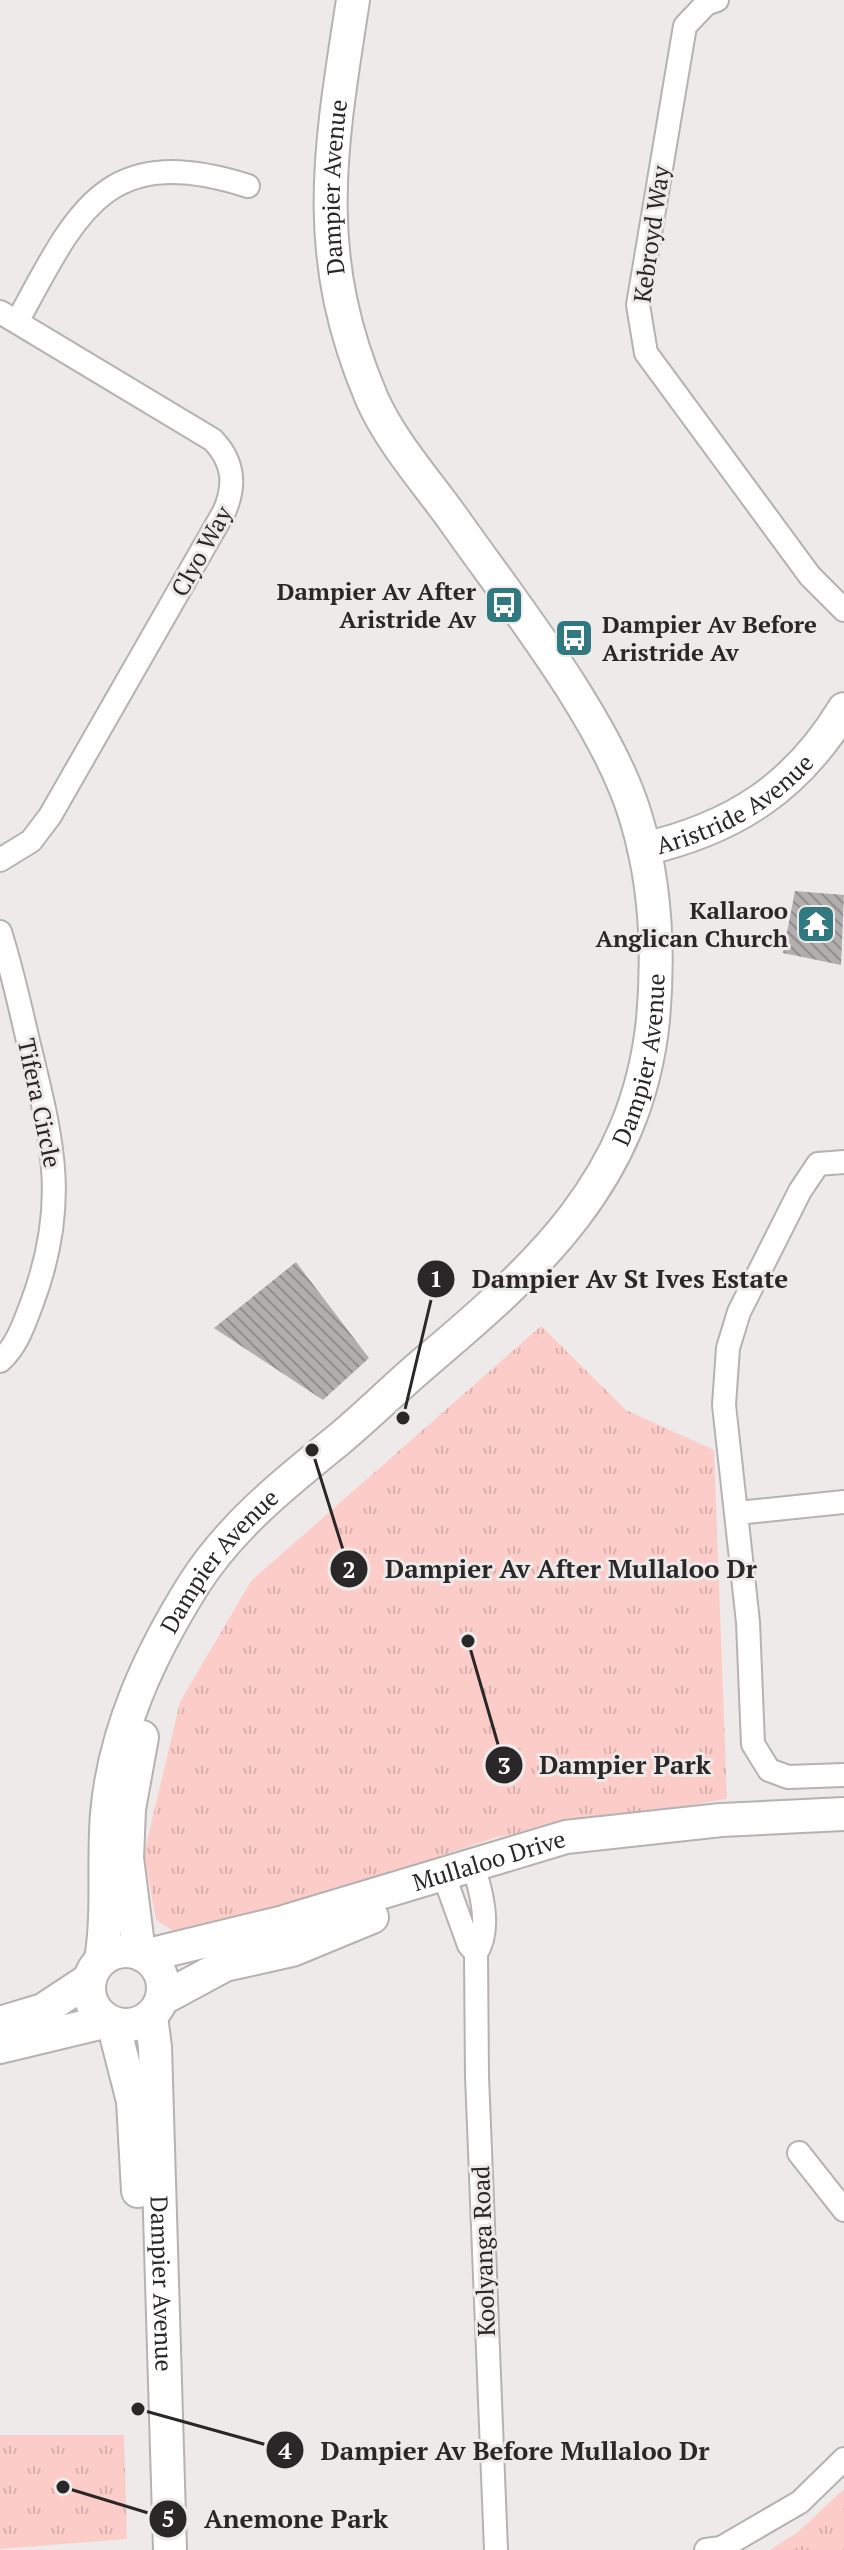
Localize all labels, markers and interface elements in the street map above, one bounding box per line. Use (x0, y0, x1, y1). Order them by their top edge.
street label: Dampier Avenue (315, 97, 354, 277)
street label: Kebroyd Way (626, 163, 677, 305)
street label: Clyo Way (163, 499, 239, 602)
place label: Dampier Av After Aristride Av (277, 575, 477, 635)
bus stop icon: Dampier Av After Aristride Av (483, 584, 525, 626)
place label: Dampier Av Before Aristride Av (602, 608, 817, 668)
bus stop icon: Dampier Av Before Aristride Av (553, 617, 595, 659)
street label: Aristride Avenue (653, 747, 820, 861)
place label: Kallaroo Anglican Church (595, 894, 789, 954)
temple icon: Kallaroo Anglican Church (795, 903, 837, 945)
street label: Dampier Avenue (604, 973, 672, 1151)
street label: Tifera Circle (11, 1035, 69, 1171)
callout: Dampier Av St Ives Estate (416, 1254, 805, 1304)
text: Dampier Av St Ives Estate (472, 1261, 788, 1295)
text: 1 (429, 1262, 443, 1294)
street label: Dampier Avenue (152, 1481, 285, 1639)
callout: Dampier Av After Mullaloo Dr (329, 1544, 773, 1594)
text: Dampier Av After Mullaloo Dr (385, 1551, 758, 1585)
text: 2 (342, 1553, 356, 1585)
callout: Dampier Park (484, 1740, 727, 1790)
text: Dampier Park (539, 1747, 712, 1781)
text: 3 (497, 1749, 511, 1781)
street label: Mullaloo Drive (409, 1822, 569, 1898)
street label: Koolyanga Road (464, 2165, 502, 2337)
street label: Dampier Avenue (143, 2195, 181, 2372)
callout: Dampier Av Before Mullaloo Dr (265, 2425, 726, 2475)
text: Dampier Av Before Mullaloo Dr (321, 2433, 710, 2467)
text: 4 (278, 2434, 292, 2466)
callout: Anemone Park (148, 2494, 404, 2544)
text: Anemone Park (204, 2501, 389, 2535)
text: 5 (161, 2502, 175, 2534)

